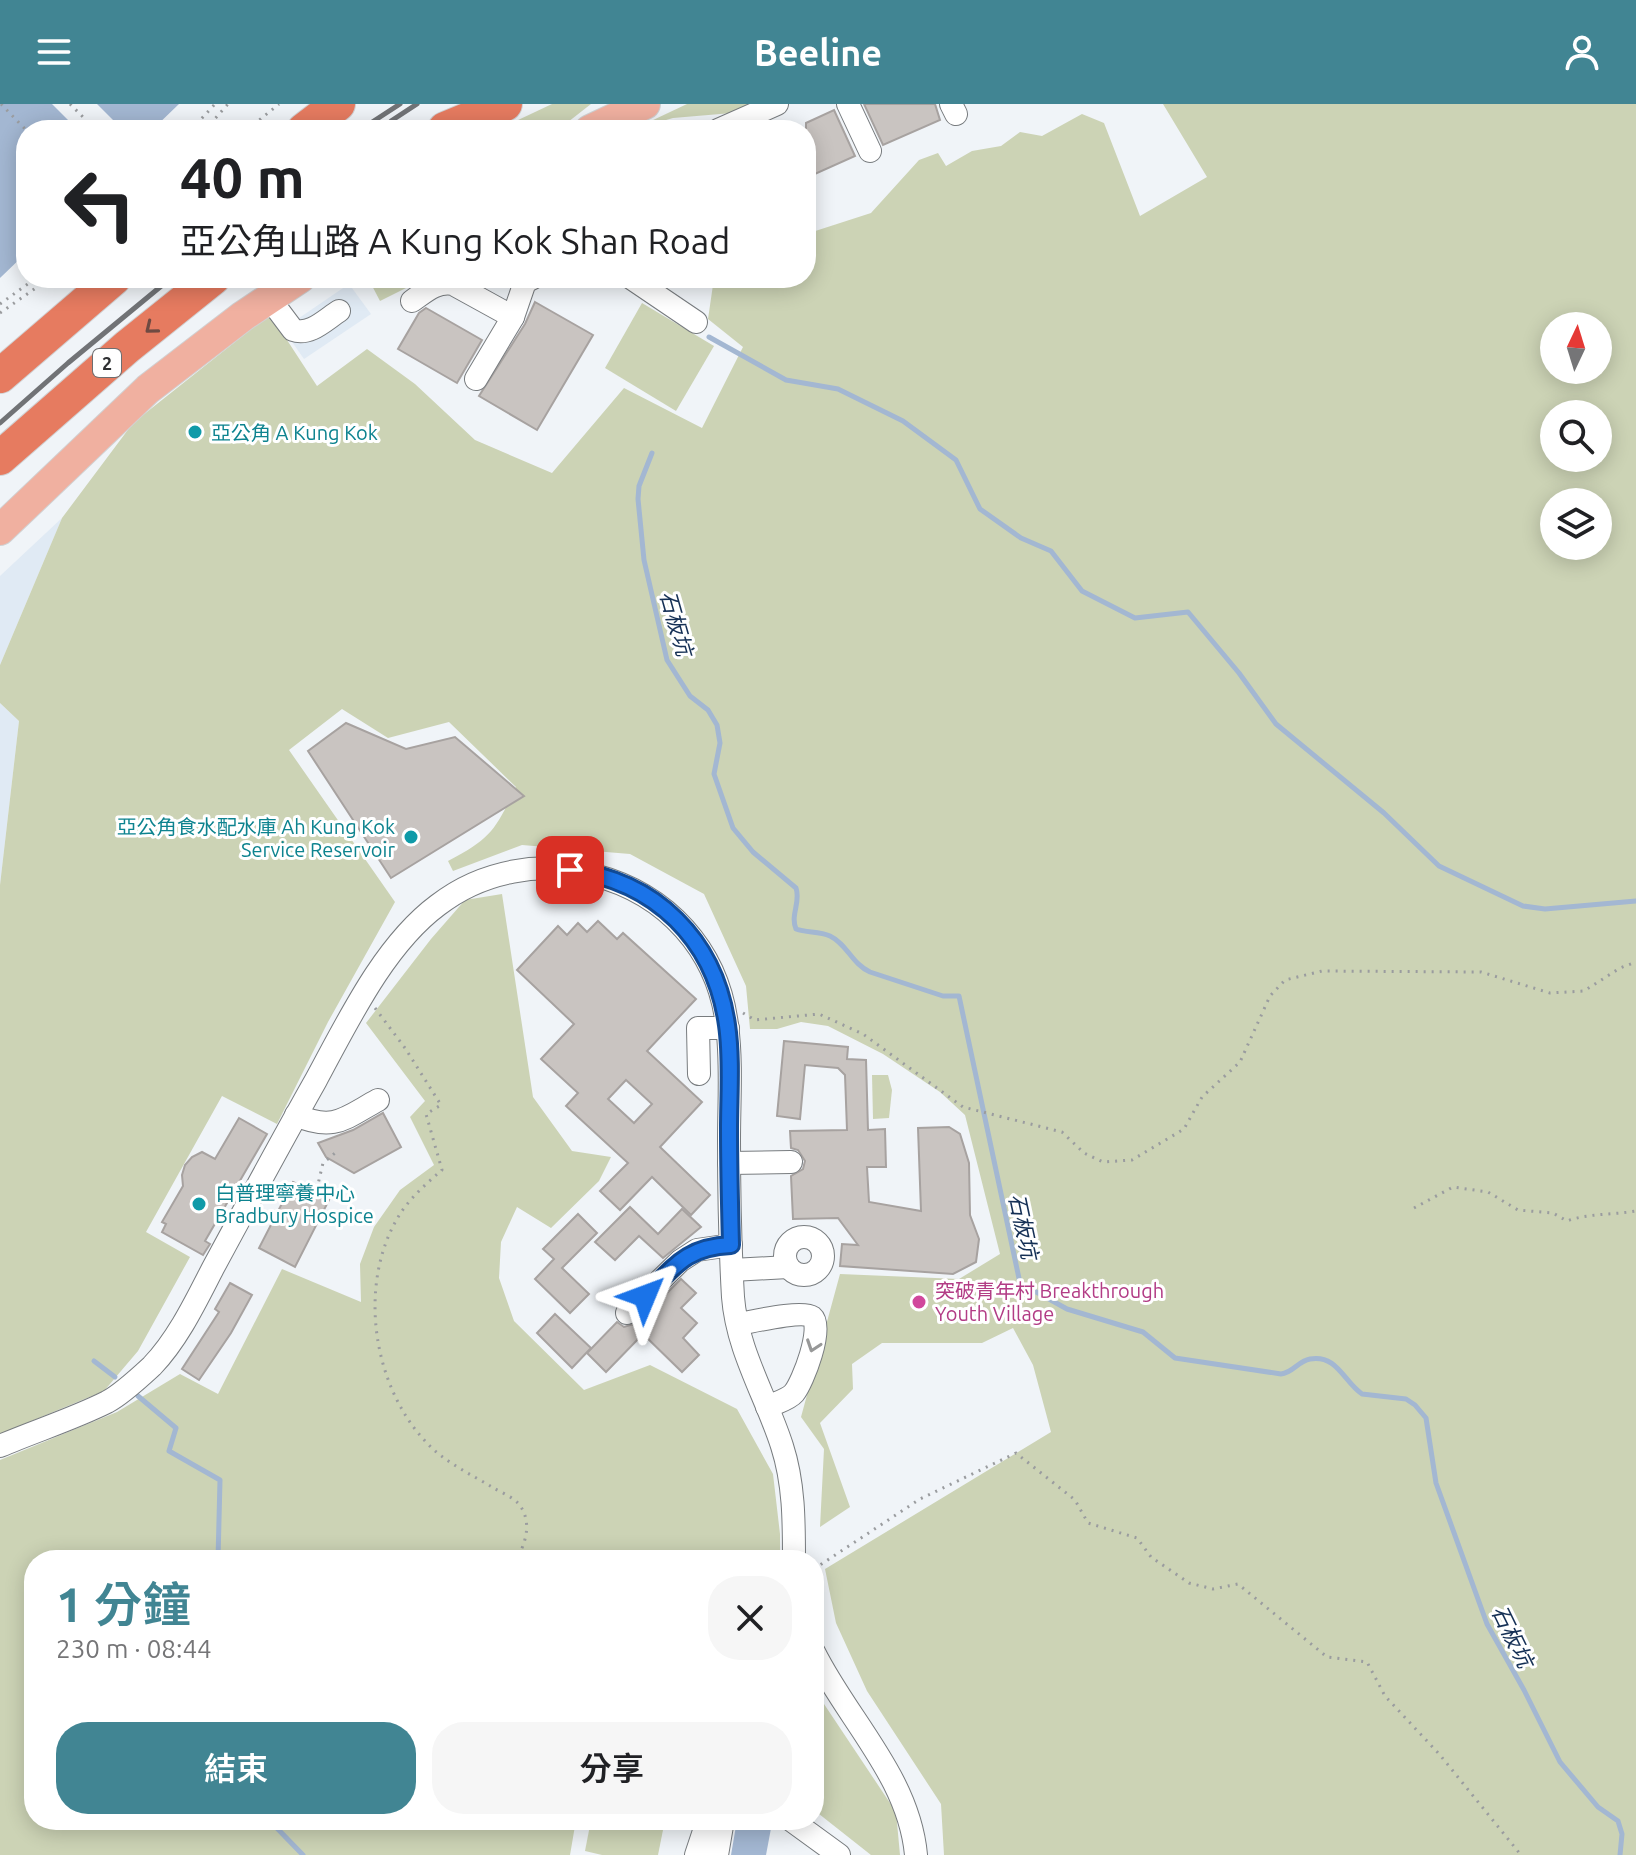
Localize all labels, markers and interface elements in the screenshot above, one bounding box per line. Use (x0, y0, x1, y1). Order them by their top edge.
icon: menu (32, 30, 76, 74)
icon: person (1560, 30, 1604, 74)
text: Beeline (754, 32, 882, 73)
text: 40 m (180, 146, 305, 209)
icon: left (48, 152, 152, 256)
text: 亞公角山路 A Kung Kok Shan Road (180, 220, 730, 261)
north arrow (1540, 312, 1612, 384)
map controls (1540, 312, 1612, 560)
one-way arrow (145, 318, 160, 332)
road number: 2 (93, 349, 121, 377)
button: search (1540, 400, 1612, 472)
place label: 亞公角 A Kung Kok (211, 421, 378, 444)
marker: 亞公角 A Kung Kok (186, 423, 204, 441)
button: layers (1540, 488, 1612, 560)
water label: 石板坑 (656, 588, 699, 661)
place label: 亞公角食水配水庫 Ah Kung Kok Service Reservoir (117, 815, 395, 861)
marker: 亞公角食水配水庫 Ah Kung Kok Service Reservoir (402, 828, 420, 846)
pin (536, 836, 604, 904)
icon: arrive (548, 848, 592, 892)
place label: 白普理寧養中心 Bradbury Hospice (215, 1181, 374, 1227)
water label: 石板坑 (1005, 1191, 1044, 1264)
marker: 白普理寧養中心 Bradbury Hospice (190, 1195, 208, 1213)
position arrow (603, 1254, 687, 1338)
place label: 突破青年村 Breakthrough Youth Village (935, 1279, 1164, 1325)
marker: 突破青年村 Breakthrough Youth Village (910, 1293, 928, 1311)
one-way arrow (806, 1338, 822, 1352)
button: close (708, 1576, 792, 1660)
text: 1 分鐘 (56, 1577, 190, 1631)
water label: 石板坑 (1487, 1601, 1540, 1674)
text: 230 m · 08:44 (56, 1634, 212, 1663)
button: 結束 (56, 1722, 416, 1814)
button: 分享 (432, 1722, 792, 1814)

